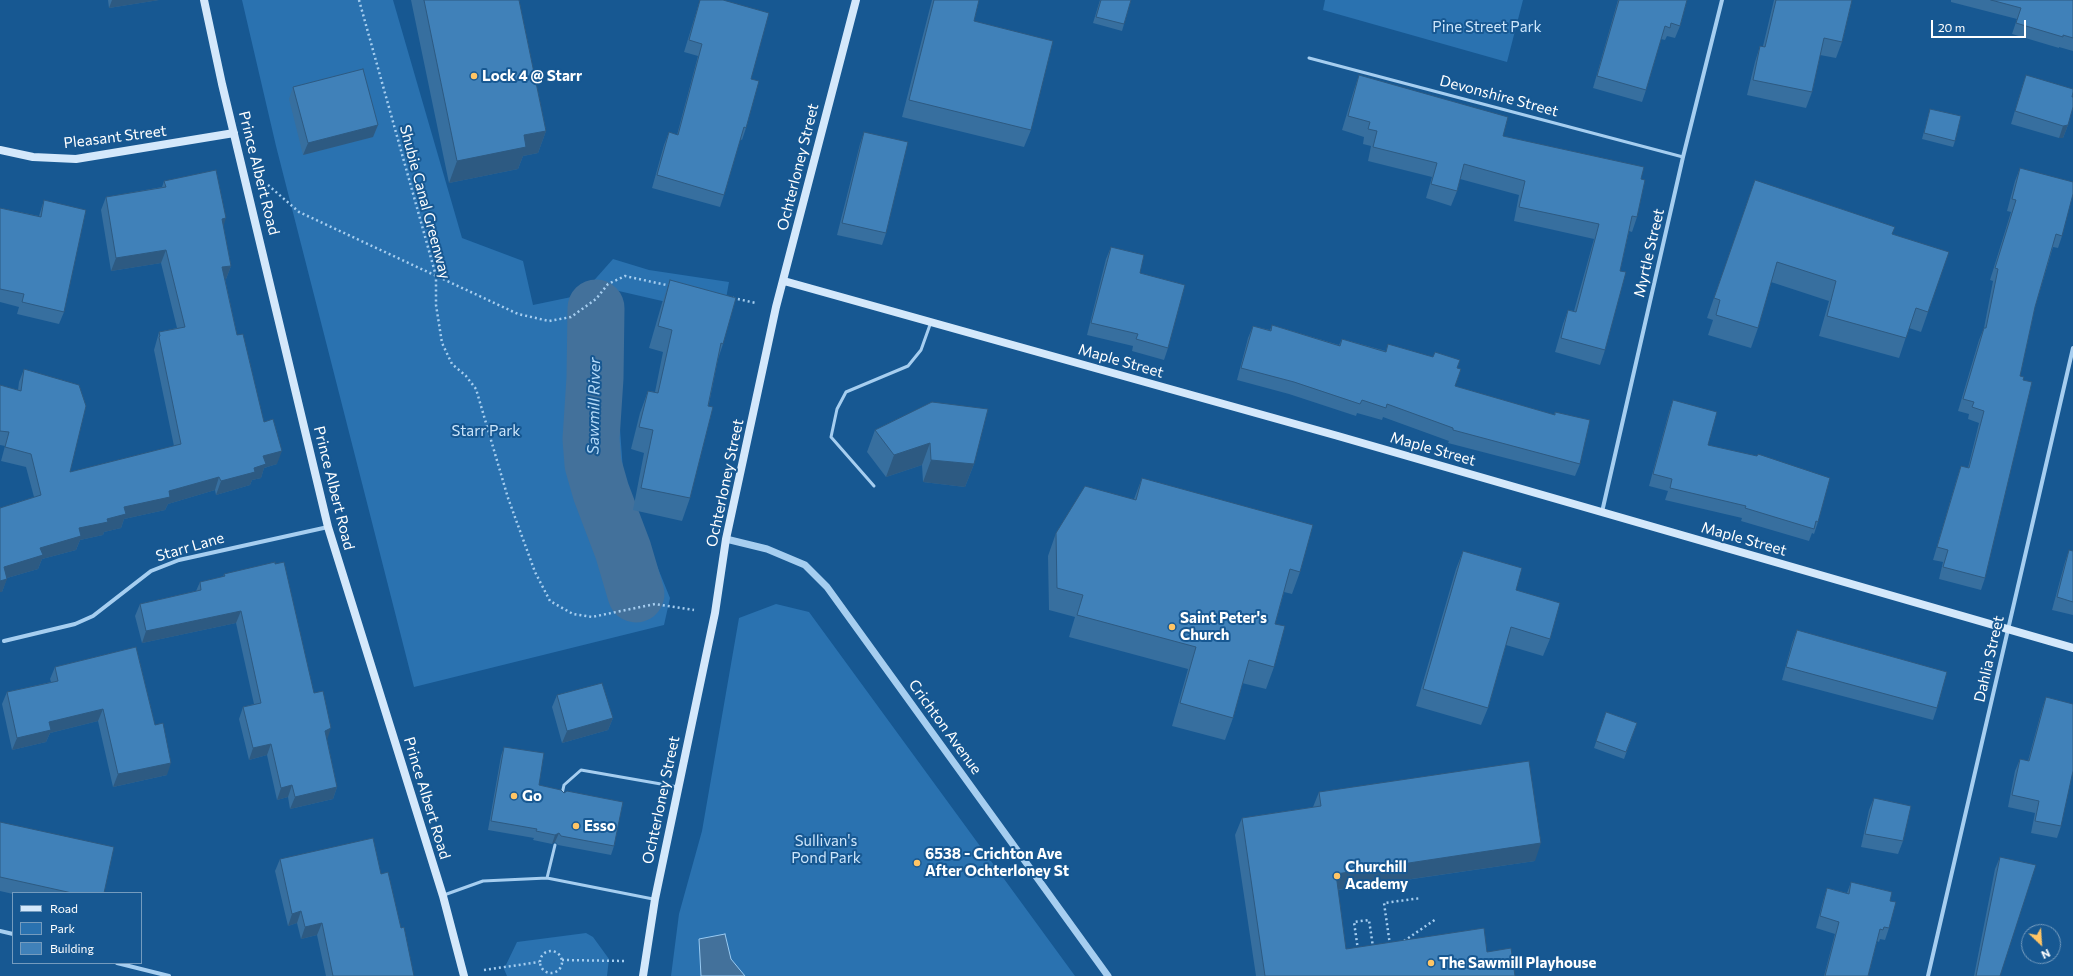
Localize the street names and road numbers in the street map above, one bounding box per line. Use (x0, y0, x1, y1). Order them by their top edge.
street label: Devonshire Street (1438, 72, 1560, 120)
street label: Ochterloney Street (774, 102, 822, 232)
street label: Prince Albert Road (235, 109, 283, 237)
street label: Pleasant Street (62, 122, 168, 152)
street label: Shubie Canal Greenway (396, 123, 454, 281)
street label: Myrtle Street (1630, 207, 1668, 299)
street label: Maple Street (1076, 340, 1166, 382)
street label: Ochterloney Street (703, 417, 747, 549)
street label: Prince Albert Road (310, 424, 358, 552)
street label: Maple Street (1388, 428, 1478, 470)
street label: Maple Street (1699, 518, 1789, 560)
street label: Starr Lane (154, 529, 226, 565)
street label: Dahlia Street (1970, 614, 2008, 704)
street label: Crichton Avenue (905, 676, 985, 778)
street label: Ochterloney Street (639, 734, 683, 866)
street label: Prince Albert Road (400, 735, 454, 861)

